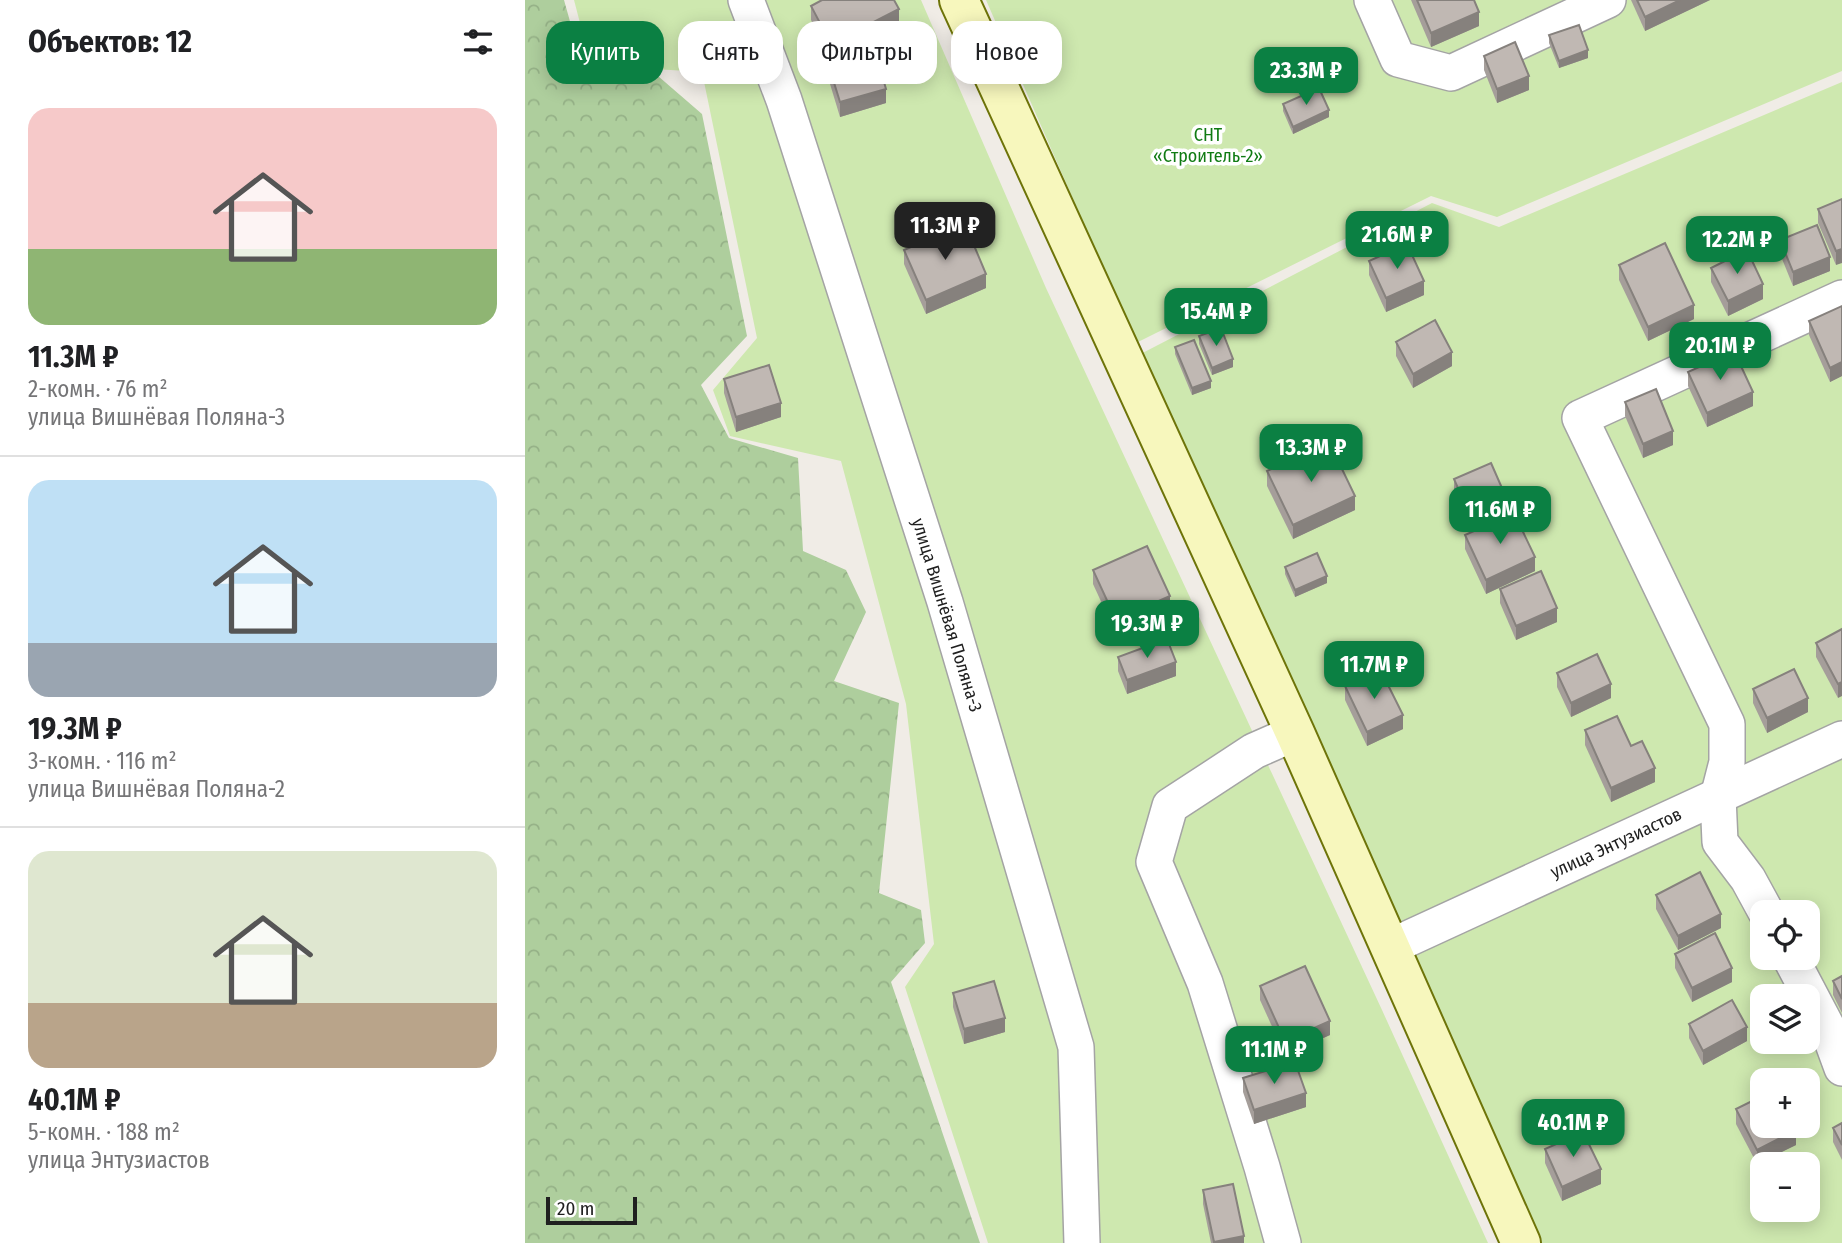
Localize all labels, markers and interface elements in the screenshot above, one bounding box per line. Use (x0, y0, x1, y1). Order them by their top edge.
chip: Купить (546, 21, 664, 84)
chip: Снять (678, 21, 783, 84)
chip: Фильтры (797, 21, 937, 84)
chip: Новое (951, 21, 1062, 84)
icon: filters (459, 23, 497, 61)
text: Объектов: 12 (28, 24, 192, 60)
pin: 23.3M ₽ (1241, 48, 1371, 107)
text: 23.3M ₽ (1270, 56, 1342, 84)
park label: СНТ «Строитель-2» (1153, 124, 1263, 167)
icon: home (200, 154, 326, 280)
pin: 11.3M ₽ (880, 202, 1010, 262)
text: 11.3M ₽ (910, 211, 980, 239)
pin: 21.6M ₽ (1332, 212, 1462, 271)
pin: 12.2M ₽ (1672, 216, 1802, 276)
text: 21.6M ₽ (1362, 220, 1432, 248)
text: 12.2M ₽ (1702, 225, 1772, 253)
pin: 15.4M ₽ (1151, 288, 1281, 348)
text: 15.4M ₽ (1180, 297, 1252, 325)
pin: 20.1M ₽ (1655, 322, 1785, 382)
text: 20.1M ₽ (1685, 331, 1755, 359)
text: 11.3M ₽ (28, 339, 118, 375)
text: 2-комн. · 76 m² (28, 375, 168, 403)
text: улица Вишнёвая Поляна-3 (28, 403, 285, 431)
pin: 13.3M ₽ (1246, 424, 1376, 484)
text: 13.3M ₽ (1276, 433, 1346, 461)
pin: 11.6M ₽ (1435, 486, 1565, 546)
text: 11.6M ₽ (1465, 495, 1535, 523)
street label: улица Вишнёвая Поляна-3 (907, 516, 987, 714)
icon: home (200, 526, 326, 652)
pin: 19.3M ₽ (1082, 600, 1212, 660)
text: 19.3M ₽ (1111, 609, 1183, 637)
pin: 11.7M ₽ (1309, 642, 1439, 701)
text: 11.7M ₽ (1340, 650, 1408, 678)
text: 19.3M ₽ (28, 711, 122, 747)
text: 3-комн. · 116 m² (28, 747, 177, 775)
text: улица Вишнёвая Поляна-2 (28, 775, 285, 803)
street label: улица Энтузиастов (1547, 803, 1685, 883)
icon: home (200, 897, 326, 1023)
map controls (1750, 900, 1820, 1222)
button: locate (1750, 900, 1820, 970)
button: layers (1750, 984, 1820, 1054)
pin: 11.1M ₽ (1209, 1026, 1339, 1086)
text: 11.1M ₽ (1241, 1035, 1307, 1063)
button: + (1750, 1068, 1820, 1138)
text: 40.1M ₽ (28, 1082, 120, 1118)
pin: 40.1M ₽ (1508, 1100, 1638, 1159)
text: 40.1M ₽ (1538, 1108, 1608, 1136)
text: 5-комн. · 188 m² (28, 1118, 180, 1146)
text: улица Энтузиастов (28, 1146, 210, 1174)
button: − (1750, 1152, 1820, 1222)
scale bar (546, 1194, 637, 1226)
text: 20 m (557, 1197, 594, 1220)

